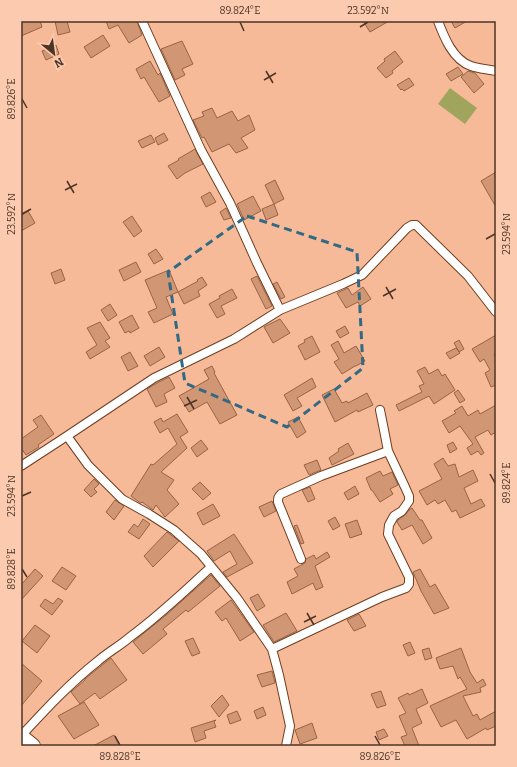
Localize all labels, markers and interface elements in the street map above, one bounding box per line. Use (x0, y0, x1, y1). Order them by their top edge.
text: 89.824°E (220, 5, 260, 17)
text: 23.592°N (347, 5, 389, 17)
north arrow (34, 34, 74, 74)
text: N (51, 55, 65, 70)
text: 89.826°E (6, 78, 18, 120)
text: 23.592°N (6, 193, 18, 235)
text: 23.594°N (501, 213, 513, 255)
text: 89.824°E (501, 463, 513, 503)
text: 23.594°N (6, 475, 18, 517)
text: 89.828°E (6, 548, 18, 590)
text: 89.828°E (99, 751, 141, 763)
text: 89.826°E (359, 751, 401, 763)

